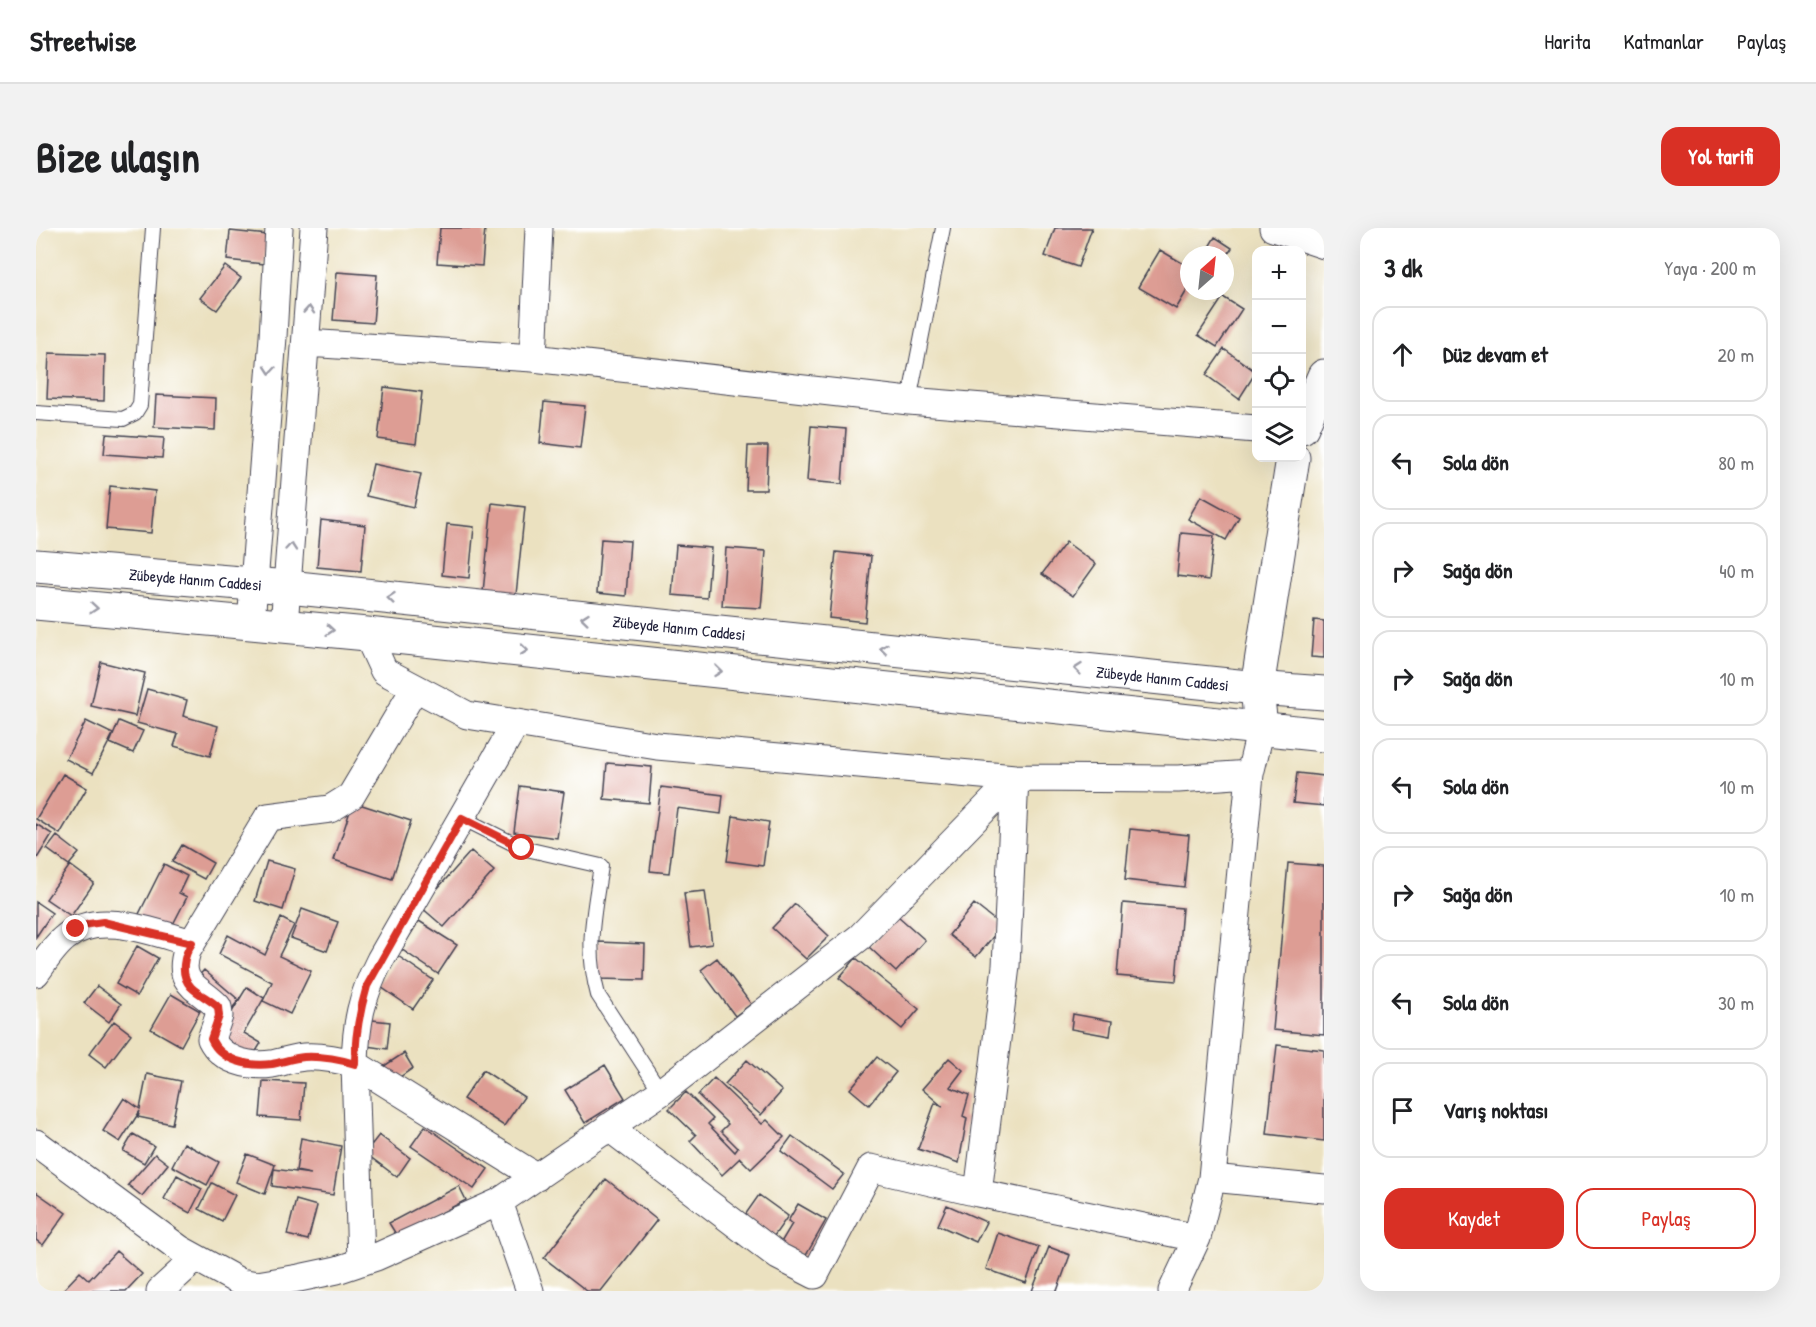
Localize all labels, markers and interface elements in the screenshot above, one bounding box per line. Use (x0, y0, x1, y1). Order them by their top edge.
text: Streetwise (30, 22, 136, 60)
text: Harita (1544, 27, 1591, 56)
text: Katmanlar (1624, 27, 1704, 56)
text: Paylaş (1737, 27, 1786, 56)
button: Yol tarifi (1661, 127, 1780, 186)
text: Bize ulaşın (36, 128, 200, 185)
north arrow (1180, 246, 1234, 300)
map controls (1252, 246, 1306, 462)
button: + (1252, 246, 1306, 300)
text: 3 dk (1384, 250, 1423, 285)
text: Yaya · 200 m (1664, 254, 1756, 281)
button: − (1252, 300, 1306, 354)
one-way arrow (302, 306, 315, 315)
icon: ahead (1386, 338, 1419, 371)
text: Düz devam et (1443, 339, 1548, 369)
text: 20 m (1717, 341, 1754, 368)
button: locate (1252, 354, 1306, 408)
one-way arrow (264, 366, 277, 375)
button: layers (1252, 408, 1306, 462)
icon: left (1386, 446, 1419, 479)
text: Sola dön (1443, 447, 1509, 477)
text: 80 m (1718, 449, 1754, 476)
one-way arrow (284, 542, 297, 551)
icon: right (1386, 554, 1419, 587)
text: Sağa dön (1443, 555, 1513, 585)
text: 40 m (1719, 557, 1754, 584)
street label: Zübeyde Hanım Caddesi (128, 563, 263, 596)
one-way arrow (387, 592, 396, 604)
one-way arrow (90, 601, 99, 614)
street label: Zübeyde Hanım Caddesi (611, 610, 747, 646)
one-way arrow (581, 612, 590, 625)
one-way arrow (326, 623, 335, 636)
one-way arrow (520, 643, 529, 656)
one-way arrow (879, 643, 888, 656)
street label: Zübeyde Hanım Caddesi (1095, 660, 1230, 696)
icon: right (1386, 662, 1419, 695)
one-way arrow (1073, 663, 1082, 676)
text: Sağa dön (1443, 663, 1513, 693)
one-way arrow (714, 664, 723, 677)
text: 10 m (1720, 665, 1754, 692)
icon: left (1386, 770, 1419, 803)
text: Sola dön (1443, 771, 1509, 801)
text: 10 m (1720, 773, 1754, 800)
route start (508, 834, 534, 860)
icon: right (1386, 878, 1419, 911)
text: Sağa dön (1443, 879, 1513, 909)
text: 10 m (1720, 881, 1754, 908)
route end (62, 915, 88, 941)
icon: left (1386, 986, 1419, 1019)
text: Sola dön (1443, 987, 1509, 1017)
text: 30 m (1718, 989, 1754, 1016)
icon: arrive (1386, 1094, 1419, 1127)
text: Varış noktası (1443, 1095, 1548, 1125)
button: Kaydet (1384, 1188, 1564, 1249)
button: Paylaş (1576, 1188, 1756, 1249)

